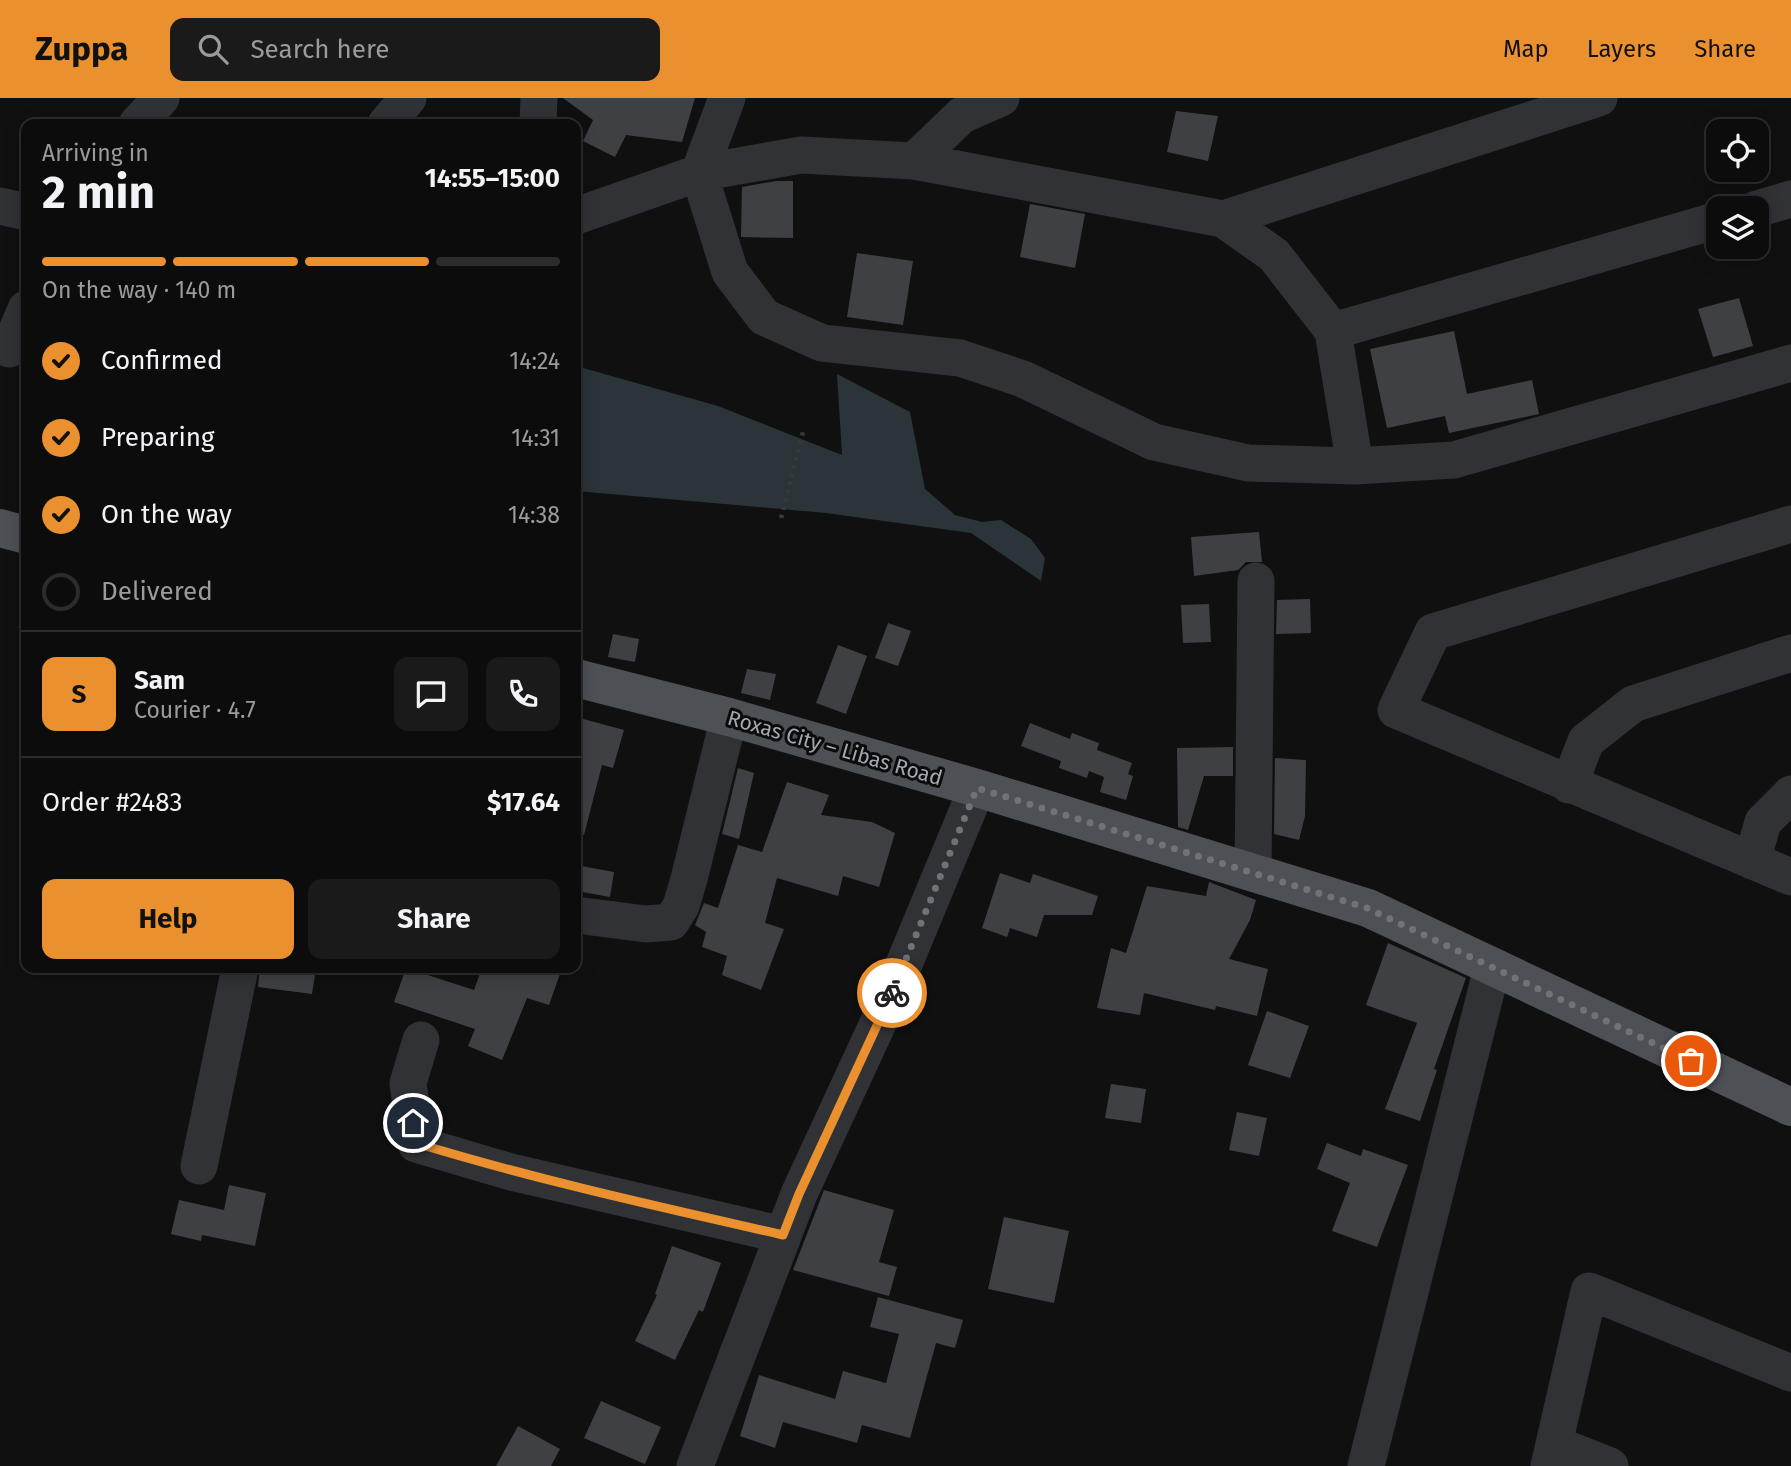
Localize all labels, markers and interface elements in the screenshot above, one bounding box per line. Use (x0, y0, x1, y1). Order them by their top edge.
search box (170, 18, 660, 81)
text: Zuppa (35, 29, 128, 69)
icon: search (194, 30, 232, 68)
text: Search here (250, 34, 389, 65)
text: Map (1503, 35, 1549, 63)
text: Layers (1587, 35, 1656, 63)
text: Share (1694, 35, 1756, 63)
map controls (1706, 119, 1769, 259)
button: locate (1706, 119, 1769, 182)
text: Arriving in (42, 139, 149, 167)
text: 14:55–15:00 (425, 163, 560, 194)
text: 2 min (42, 165, 155, 220)
button: layers (1706, 196, 1769, 259)
text: On the way · 140 m (42, 276, 236, 304)
icon: check (42, 342, 80, 380)
text: Confirmed (101, 345, 222, 376)
text: 14:24 (509, 347, 560, 375)
icon: check (42, 419, 80, 457)
text: Preparing (101, 422, 214, 453)
text: 14:31 (511, 424, 560, 452)
icon: check (42, 496, 80, 534)
text: On the way (101, 499, 232, 530)
text: 14:38 (508, 501, 560, 529)
text: Delivered (101, 576, 213, 607)
button: chat (394, 657, 468, 731)
button: phone (486, 657, 560, 731)
text: Sam (134, 665, 185, 696)
text: S (72, 679, 86, 710)
text: Courier · 4.7 (134, 696, 256, 724)
street label: Roxas City – Libas Road (725, 705, 945, 791)
text: Order #2483 (42, 787, 182, 818)
text: $17.64 (487, 787, 560, 818)
button: Help (42, 879, 294, 959)
button: Share (308, 879, 560, 959)
courier (857, 958, 927, 1028)
icon: bike (873, 974, 911, 1012)
pin (1661, 1031, 1721, 1091)
icon: bag (1672, 1042, 1710, 1080)
pin (383, 1093, 443, 1153)
icon: home (394, 1104, 432, 1142)

